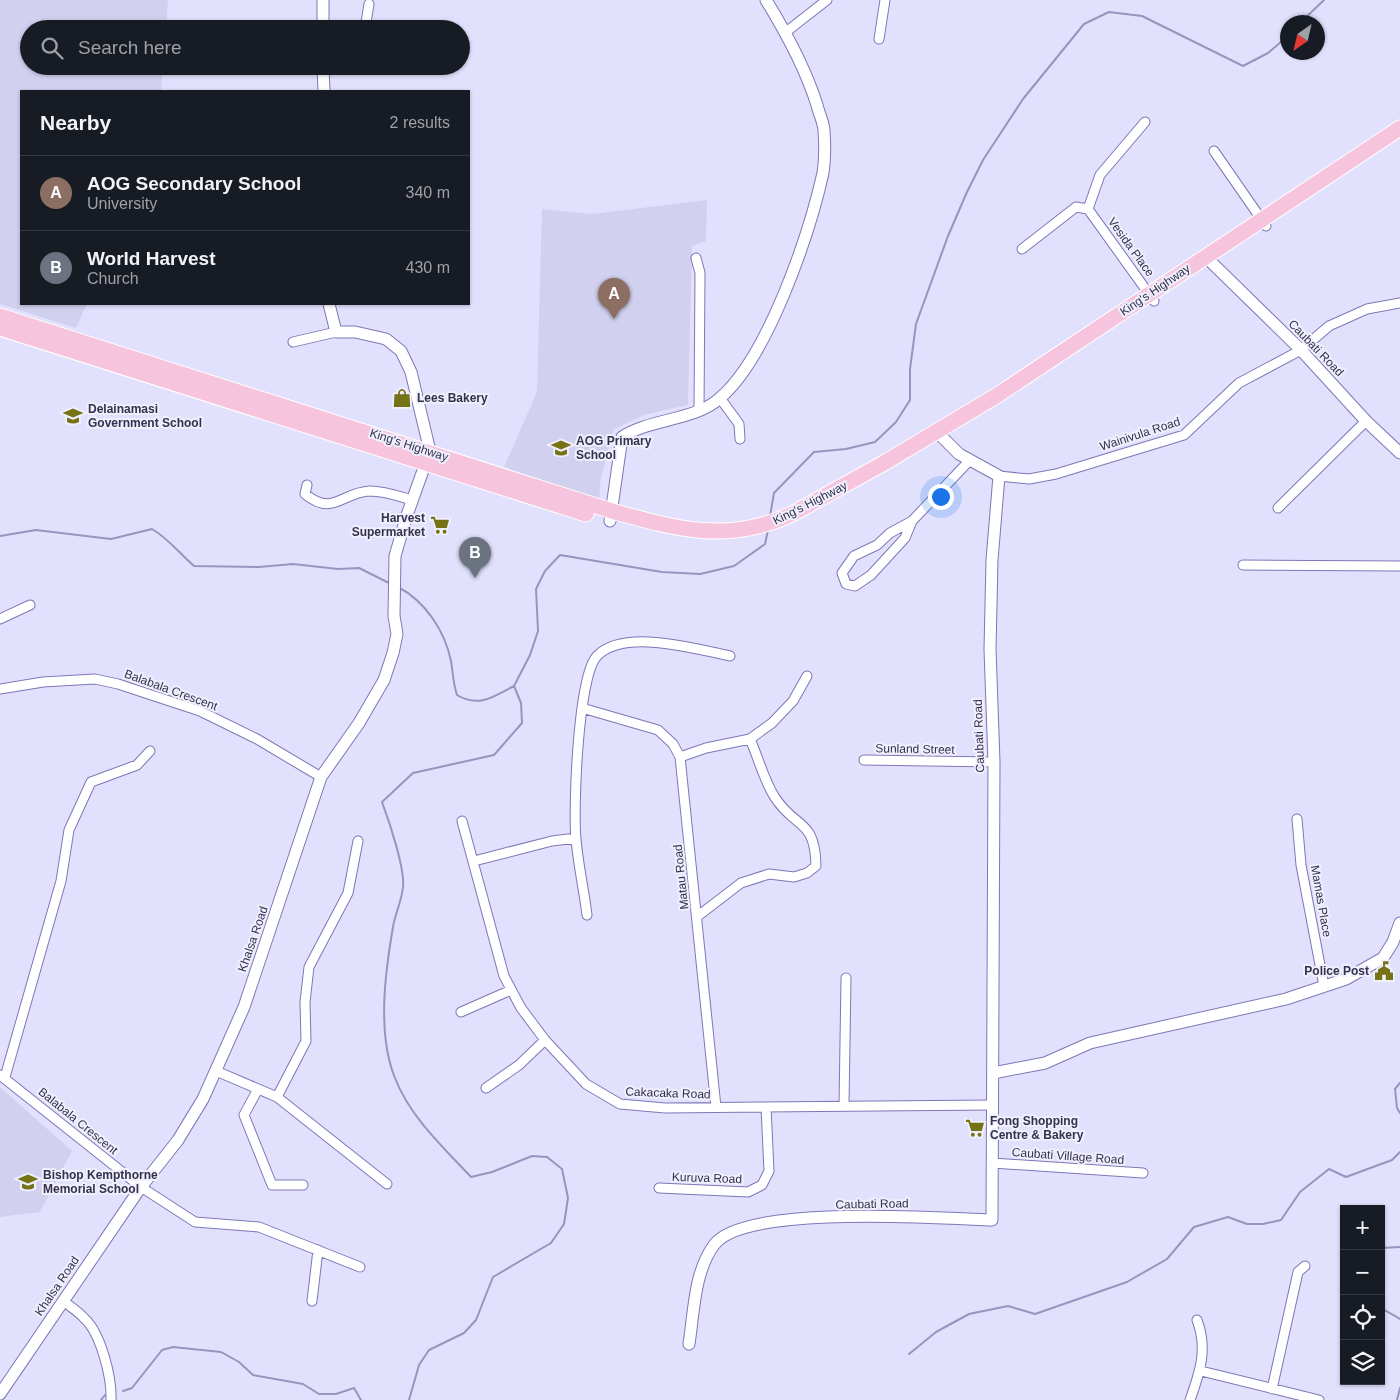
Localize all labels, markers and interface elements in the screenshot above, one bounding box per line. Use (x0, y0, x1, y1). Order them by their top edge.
north arrow (1280, 15, 1325, 60)
search box (20, 20, 470, 75)
icon: search (38, 34, 66, 62)
text: Search here (78, 37, 182, 58)
text: Nearby (40, 111, 111, 134)
text: 2 results (390, 114, 450, 131)
text: AOG Secondary School (87, 173, 301, 194)
text: A (50, 184, 62, 201)
text: 340 m (406, 184, 450, 201)
text: University (87, 195, 157, 212)
street label: Vesida Place (1105, 215, 1157, 279)
text: World Harvest (87, 248, 215, 269)
text: B (50, 259, 62, 276)
text: 430 m (406, 259, 450, 276)
street label: King's Highway (1117, 261, 1193, 319)
text: Church (87, 270, 139, 287)
pin: A (598, 278, 630, 319)
street label: Caubati Road (1285, 317, 1347, 379)
shop icon: Lees Bakery (391, 387, 413, 409)
place label: Lees Bakery (417, 391, 488, 405)
place label: Delainamasi Government School (88, 402, 202, 430)
school or university icon: Delainamasi Government School (62, 405, 84, 427)
street label: Wainivula Road (1098, 414, 1182, 454)
street label: King's Highway (368, 426, 450, 464)
place label: AOG Primary School (576, 434, 652, 462)
school or university icon: AOG Primary School (550, 437, 572, 459)
street label: King's Highway (770, 478, 850, 528)
your location (928, 484, 954, 510)
place label: Harvest Supermarket (352, 511, 425, 539)
supermarket icon: Harvest Supermarket (429, 514, 451, 536)
pin: B (459, 537, 491, 578)
street label: Balabala Crescent (123, 667, 220, 714)
street label: Caubati Road (971, 699, 987, 773)
street label: Sunland Street (875, 741, 955, 757)
street label: Matau Road (671, 844, 691, 910)
street label: Mamas Place (1308, 864, 1334, 938)
street label: Khalsa Road (235, 904, 271, 974)
public building icon: Police Post (1373, 960, 1395, 982)
place label: Police Post (1304, 964, 1369, 978)
street label: Balabala Crescent (35, 1085, 121, 1158)
street label: Cakacaka Road (625, 1085, 711, 1101)
place label: Fong Shopping Centre & Bakery (990, 1114, 1084, 1142)
supermarket icon: Fong Shopping Centre & Bakery (964, 1117, 986, 1139)
street label: Caubati Village Road (1011, 1145, 1125, 1167)
place label: Bishop Kempthorne Memorial School (43, 1168, 158, 1196)
street label: Kuruva Road (672, 1170, 742, 1186)
school or university icon: Bishop Kempthorne Memorial School (17, 1171, 39, 1193)
street label: Caubati Road (835, 1196, 909, 1212)
map controls (1340, 1205, 1385, 1385)
button: + (1340, 1205, 1385, 1250)
button: − (1340, 1250, 1385, 1295)
street label: Khalsa Road (32, 1254, 82, 1318)
button: locate (1340, 1295, 1385, 1340)
button: layers (1340, 1340, 1385, 1385)

